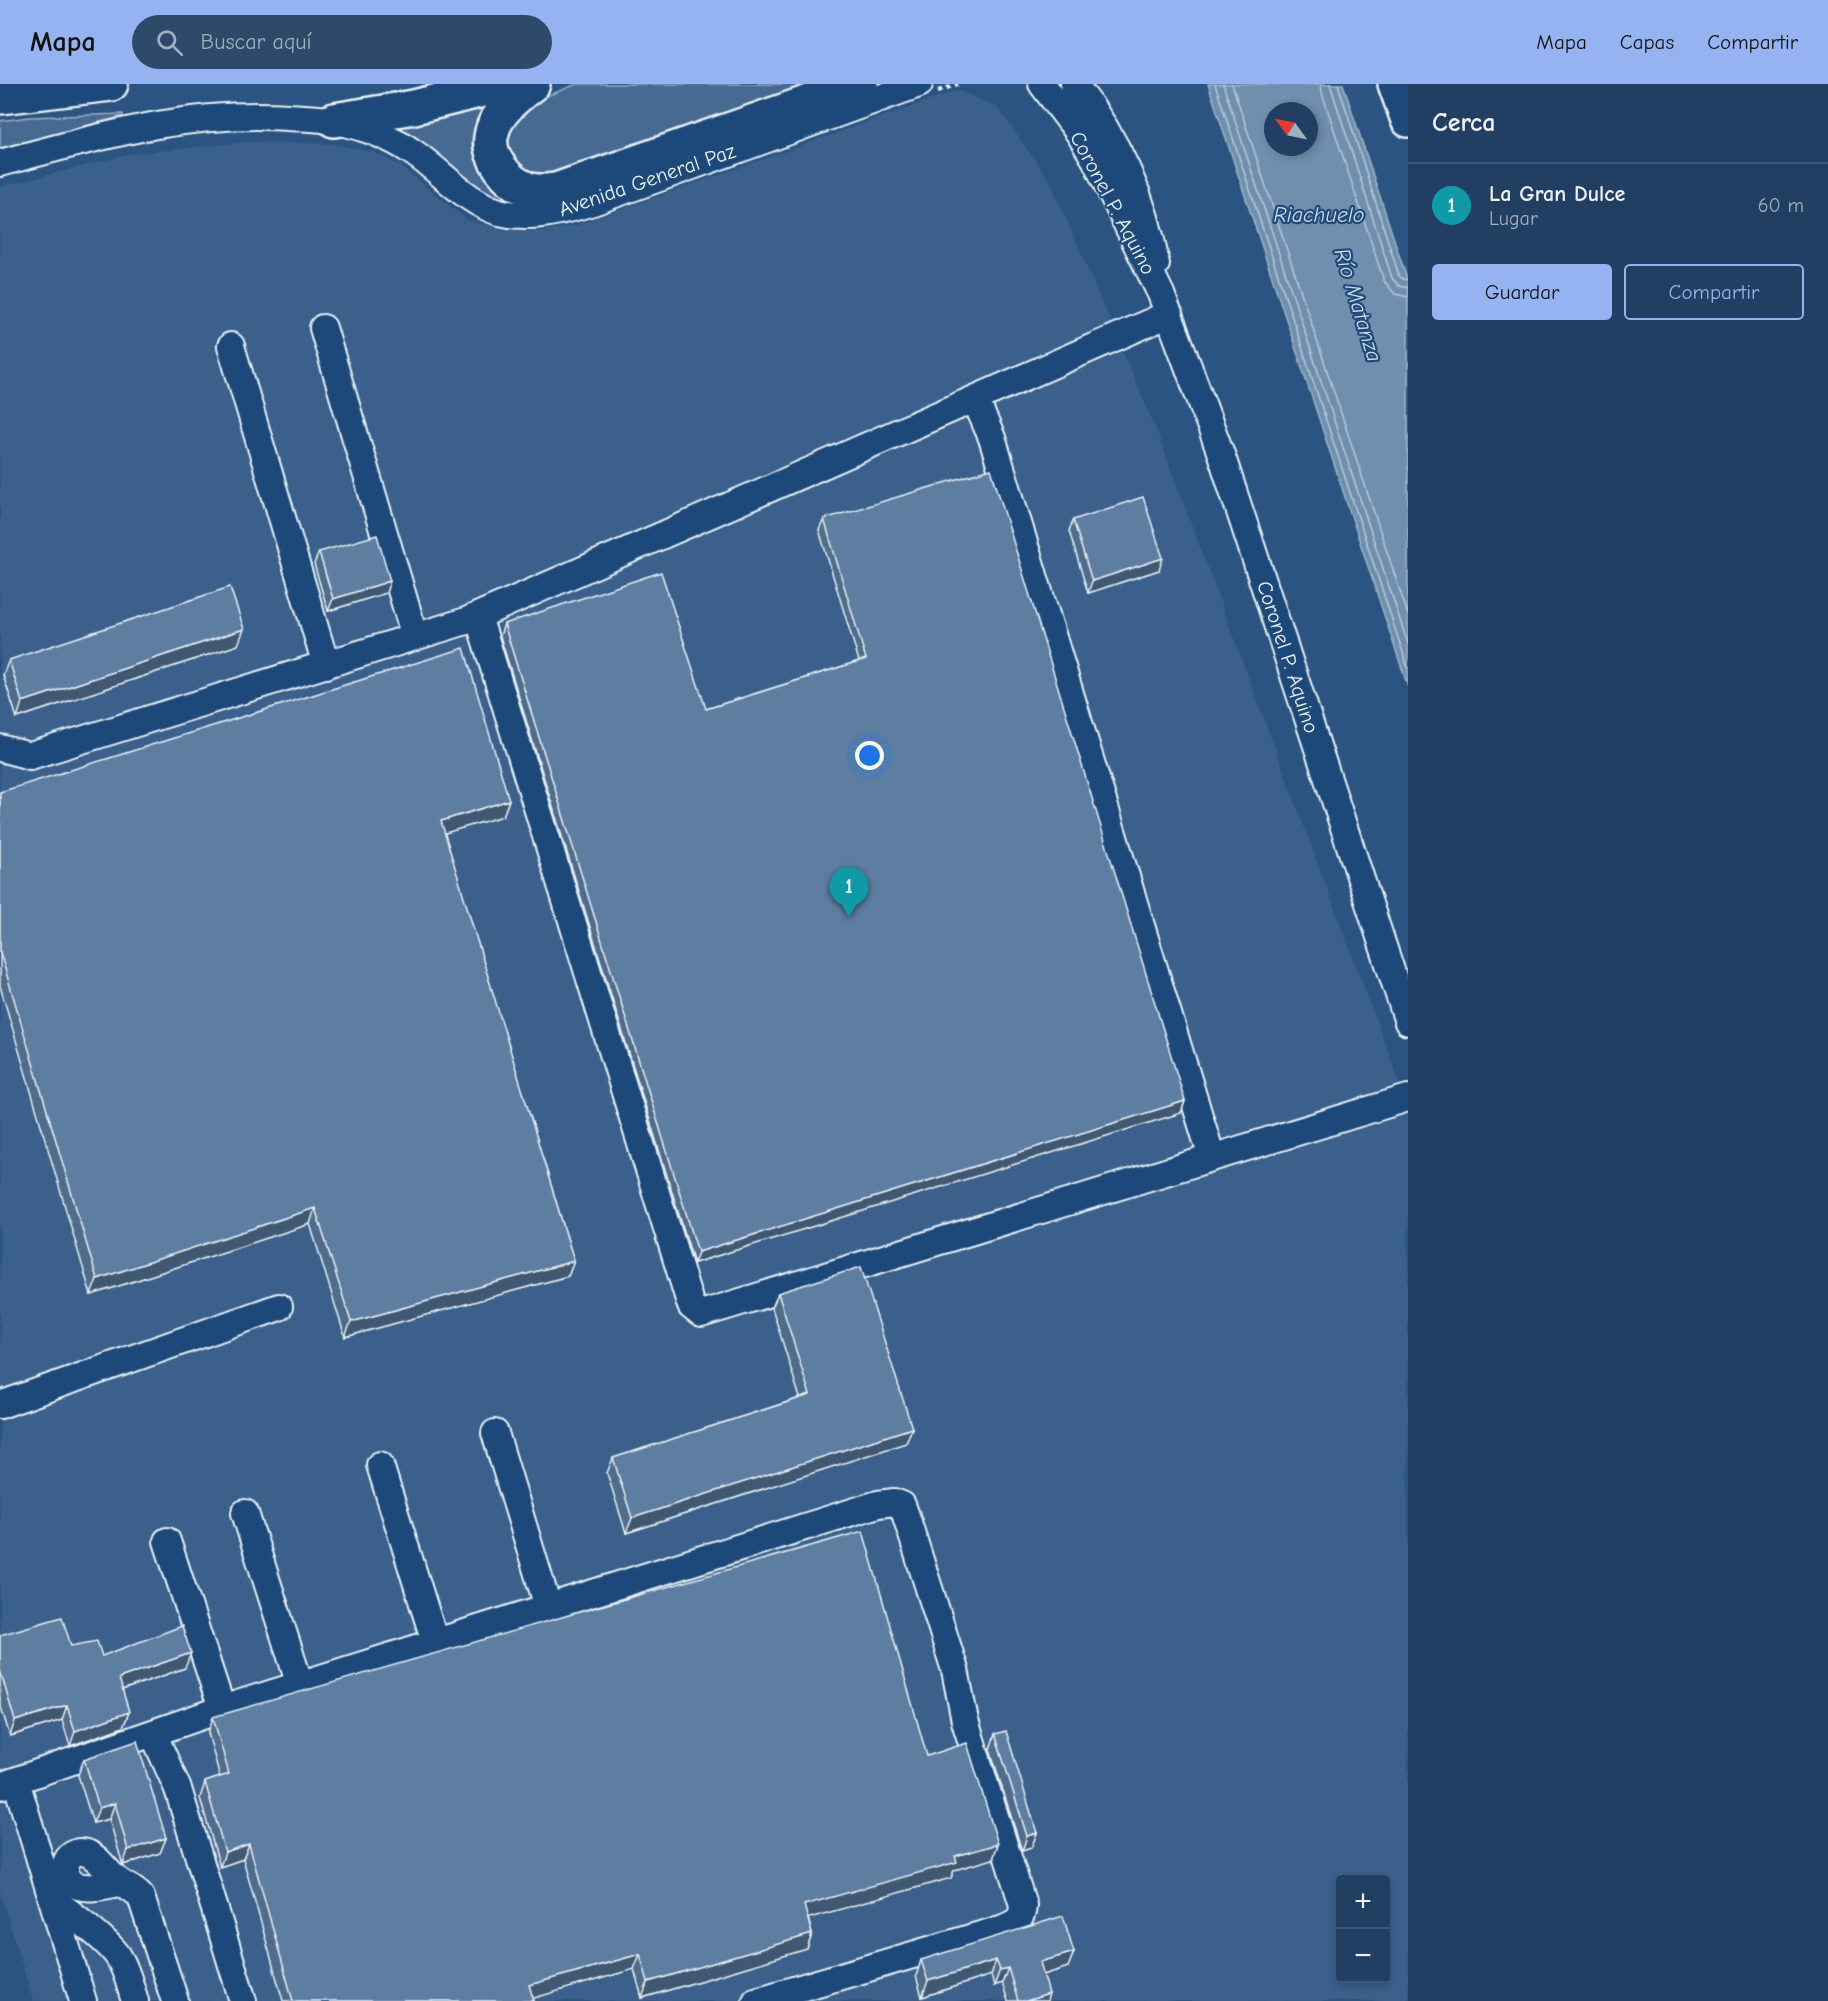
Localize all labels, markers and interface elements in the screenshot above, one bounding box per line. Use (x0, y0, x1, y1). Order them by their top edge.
search box (132, 15, 552, 69)
text: Mapa (30, 26, 96, 58)
icon: search (153, 26, 186, 59)
text: Buscar aquí (201, 29, 312, 55)
text: Mapa (1536, 30, 1587, 54)
text: Capas (1620, 30, 1674, 54)
text: Compartir (1707, 30, 1798, 54)
north arrow (1264, 102, 1318, 156)
text: Cerca (1432, 108, 1496, 138)
street label: Coronel P. Aquino (1065, 127, 1161, 279)
street label: Avenida General Paz (555, 138, 739, 222)
text: La Gran Dulce (1489, 181, 1625, 207)
text: 1 (1448, 194, 1455, 217)
text: 60 m (1758, 194, 1804, 217)
water label: Riachuelo (1274, 202, 1364, 228)
text: Lugar (1489, 207, 1538, 230)
water label: Río Matanza (1328, 245, 1388, 365)
button: Guardar (1432, 264, 1612, 320)
button: Compartir (1624, 264, 1804, 320)
street label: Coronel P. Aquino (1252, 578, 1324, 736)
your location (855, 741, 884, 770)
pin: 1 (830, 868, 868, 917)
map controls (1336, 1875, 1390, 1983)
button: + (1336, 1875, 1390, 1929)
button: − (1336, 1929, 1390, 1983)

